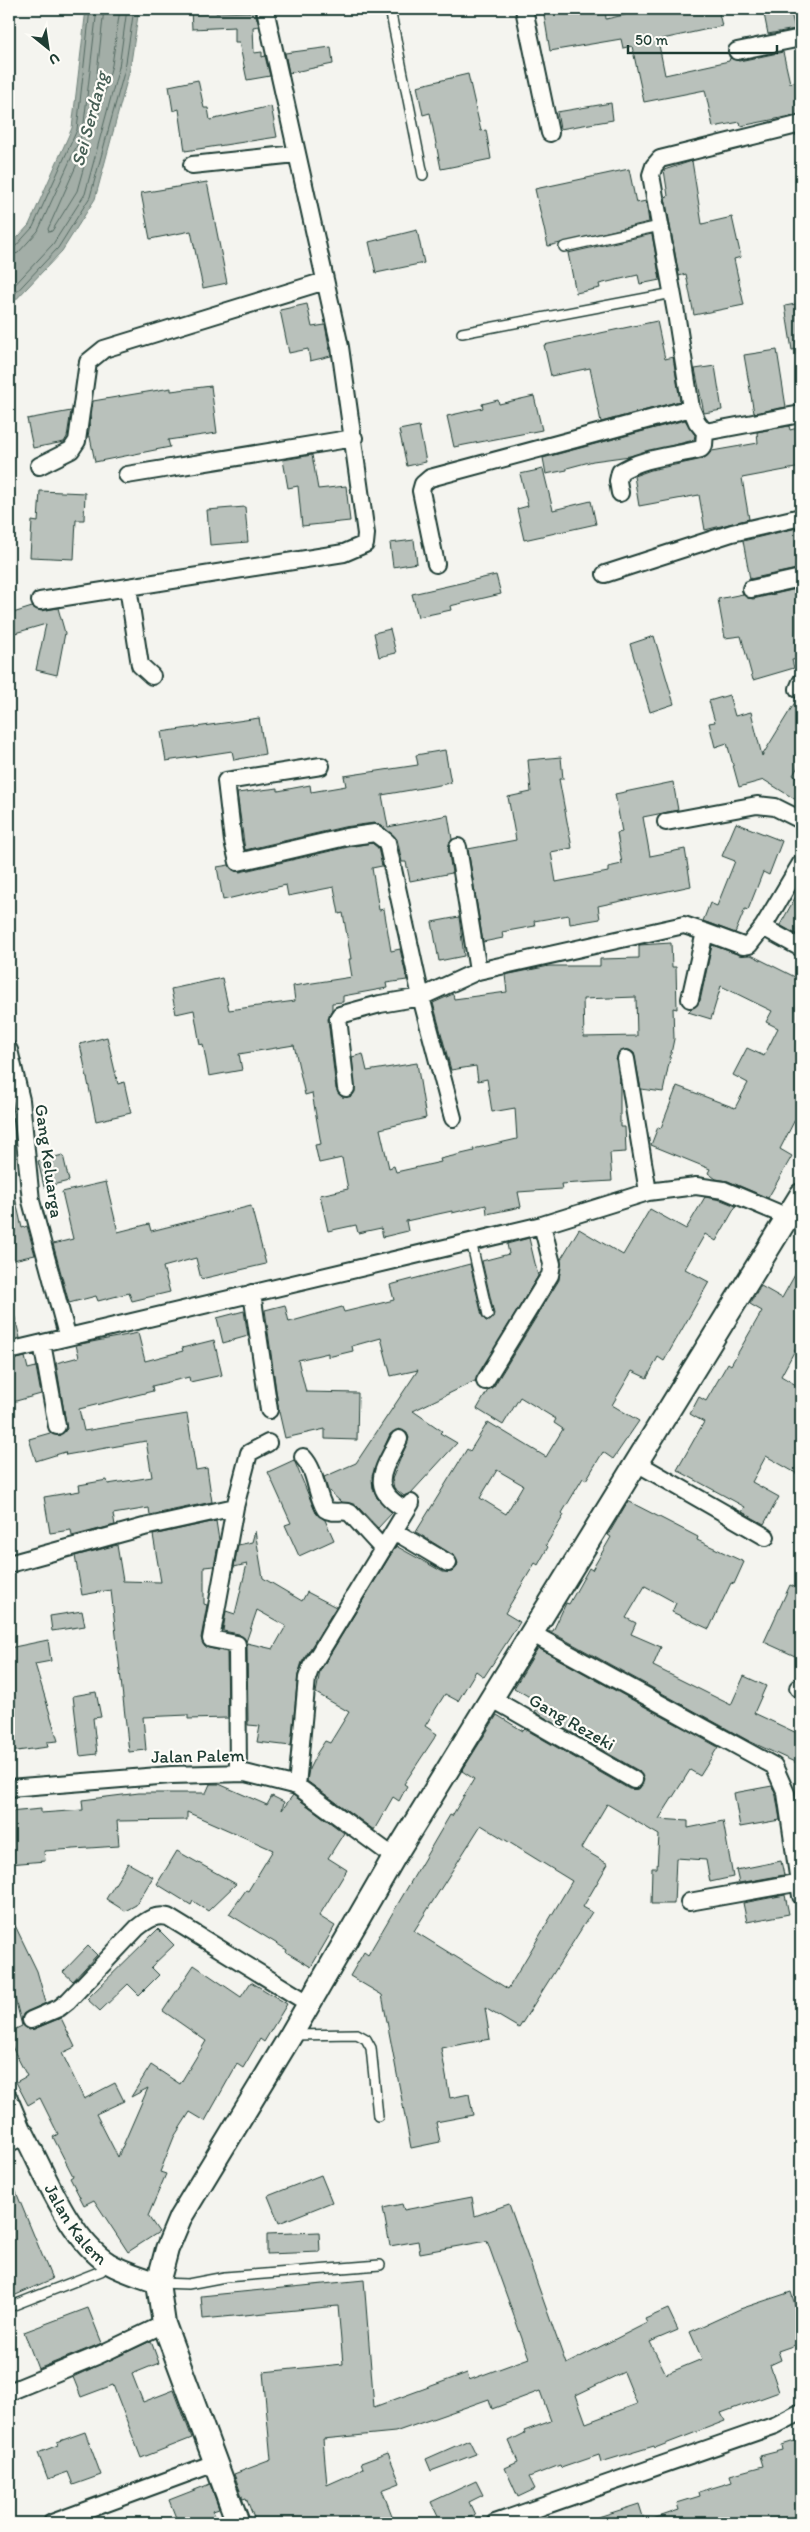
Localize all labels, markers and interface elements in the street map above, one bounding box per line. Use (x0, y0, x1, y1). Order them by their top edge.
north arrow (22, 22, 72, 72)
scale bar (628, 22, 776, 54)
text: 50 m (635, 31, 668, 49)
text: U (46, 49, 63, 69)
water label: Sei Serdang (66, 67, 114, 169)
street label: Gang Keluarga (30, 1103, 68, 1219)
street label: Gang Rezeki (525, 1689, 619, 1755)
street label: Jalan Palem (151, 1744, 245, 1768)
street label: Jalan Kalem (39, 2180, 112, 2270)

